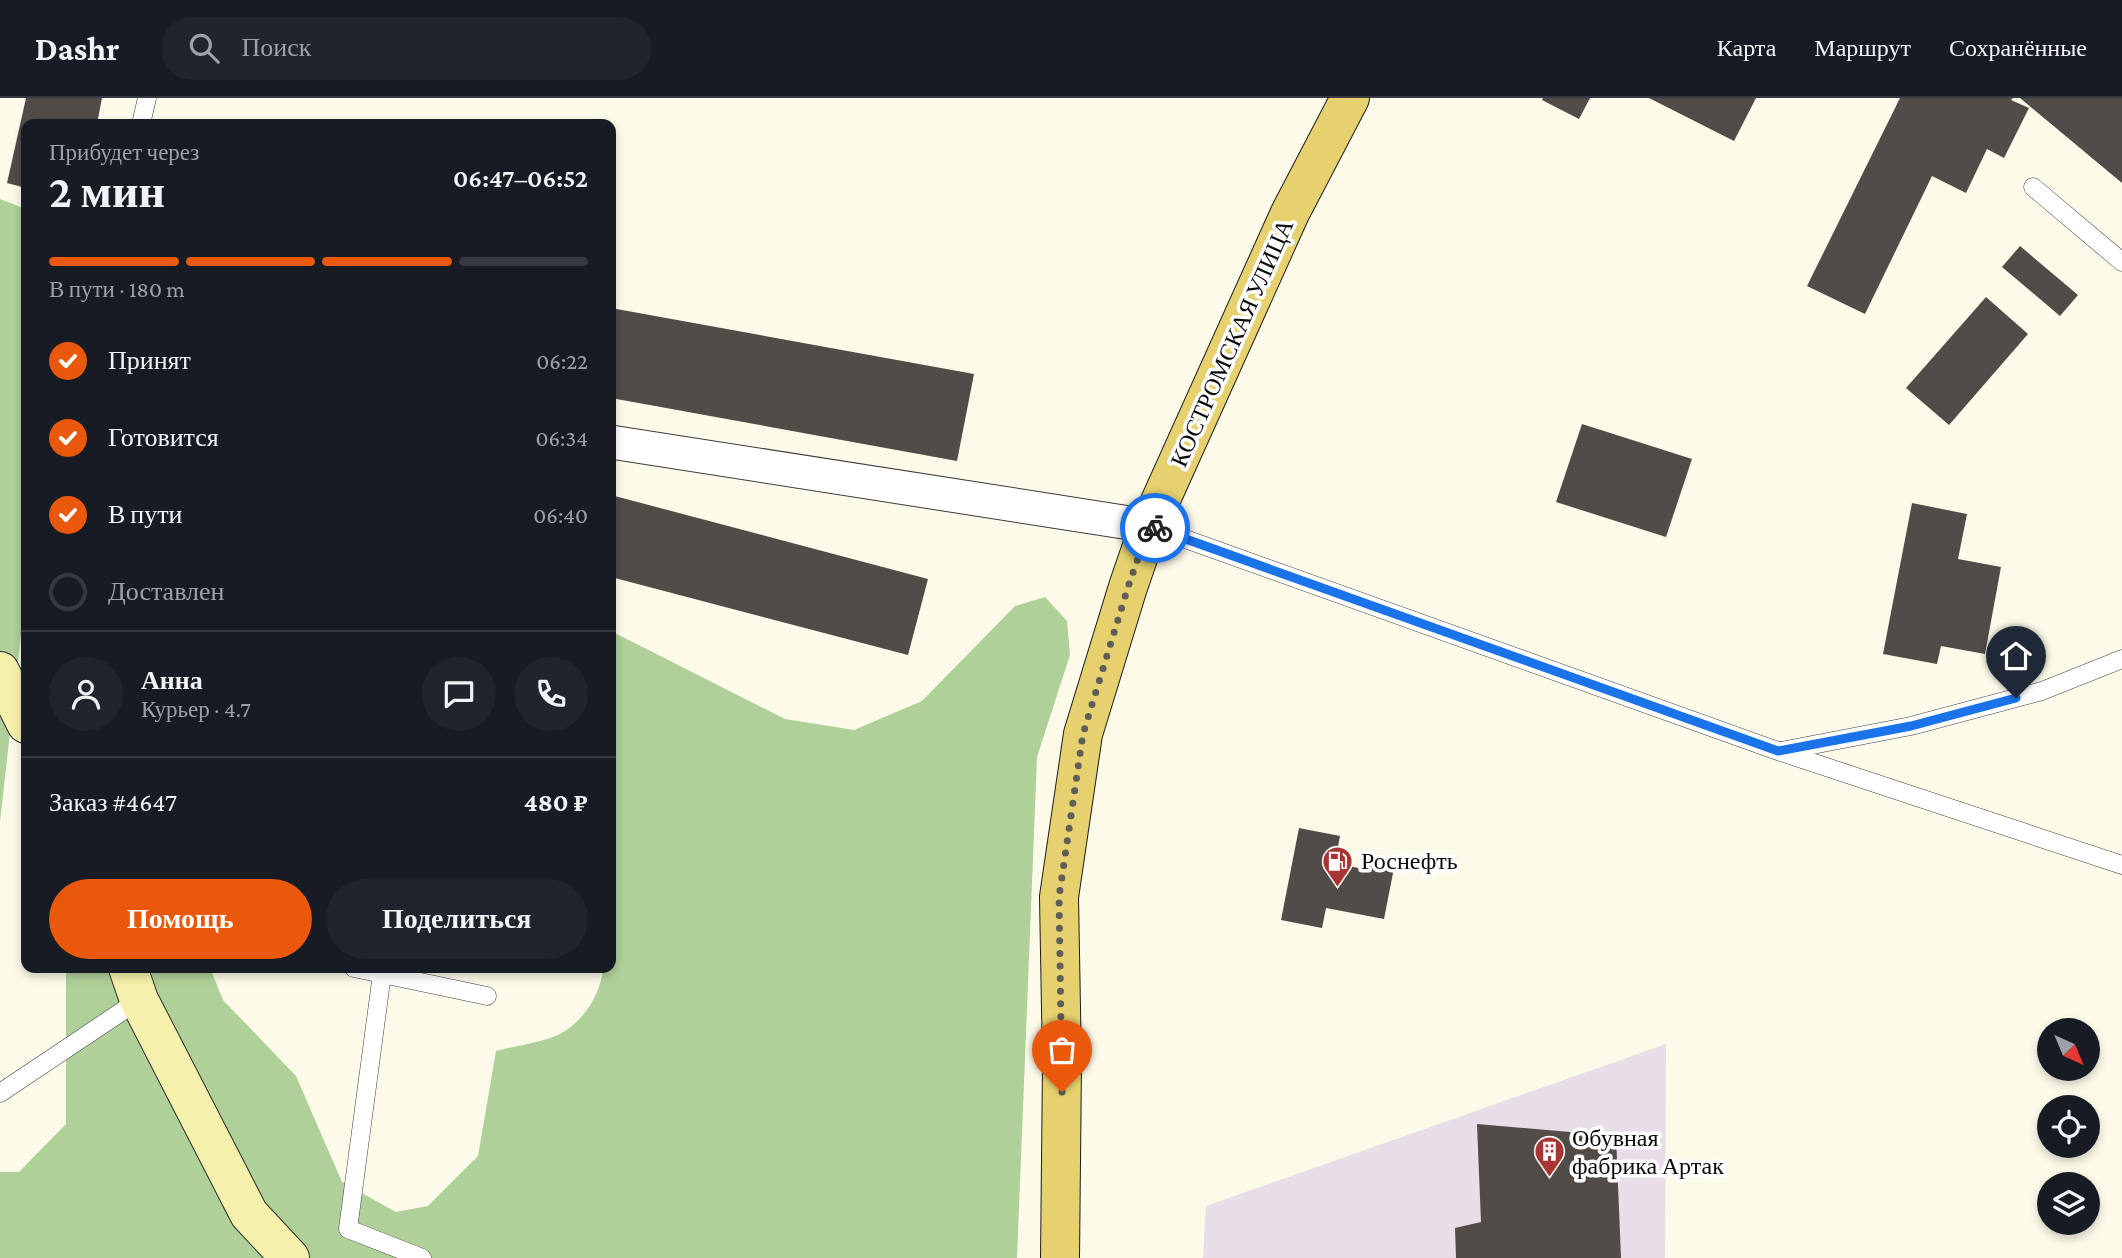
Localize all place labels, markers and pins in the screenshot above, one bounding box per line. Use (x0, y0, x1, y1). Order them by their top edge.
pin (1986, 626, 2046, 698)
fuel station icon: Роснефть (1321, 844, 1355, 888)
place label: Роснефть (1361, 847, 1458, 874)
pin (1032, 1020, 1092, 1092)
place label: Обувная фабрика Артак (1572, 1124, 1724, 1179)
building icon: Обувная фабрика Артак (1532, 1135, 1566, 1179)

